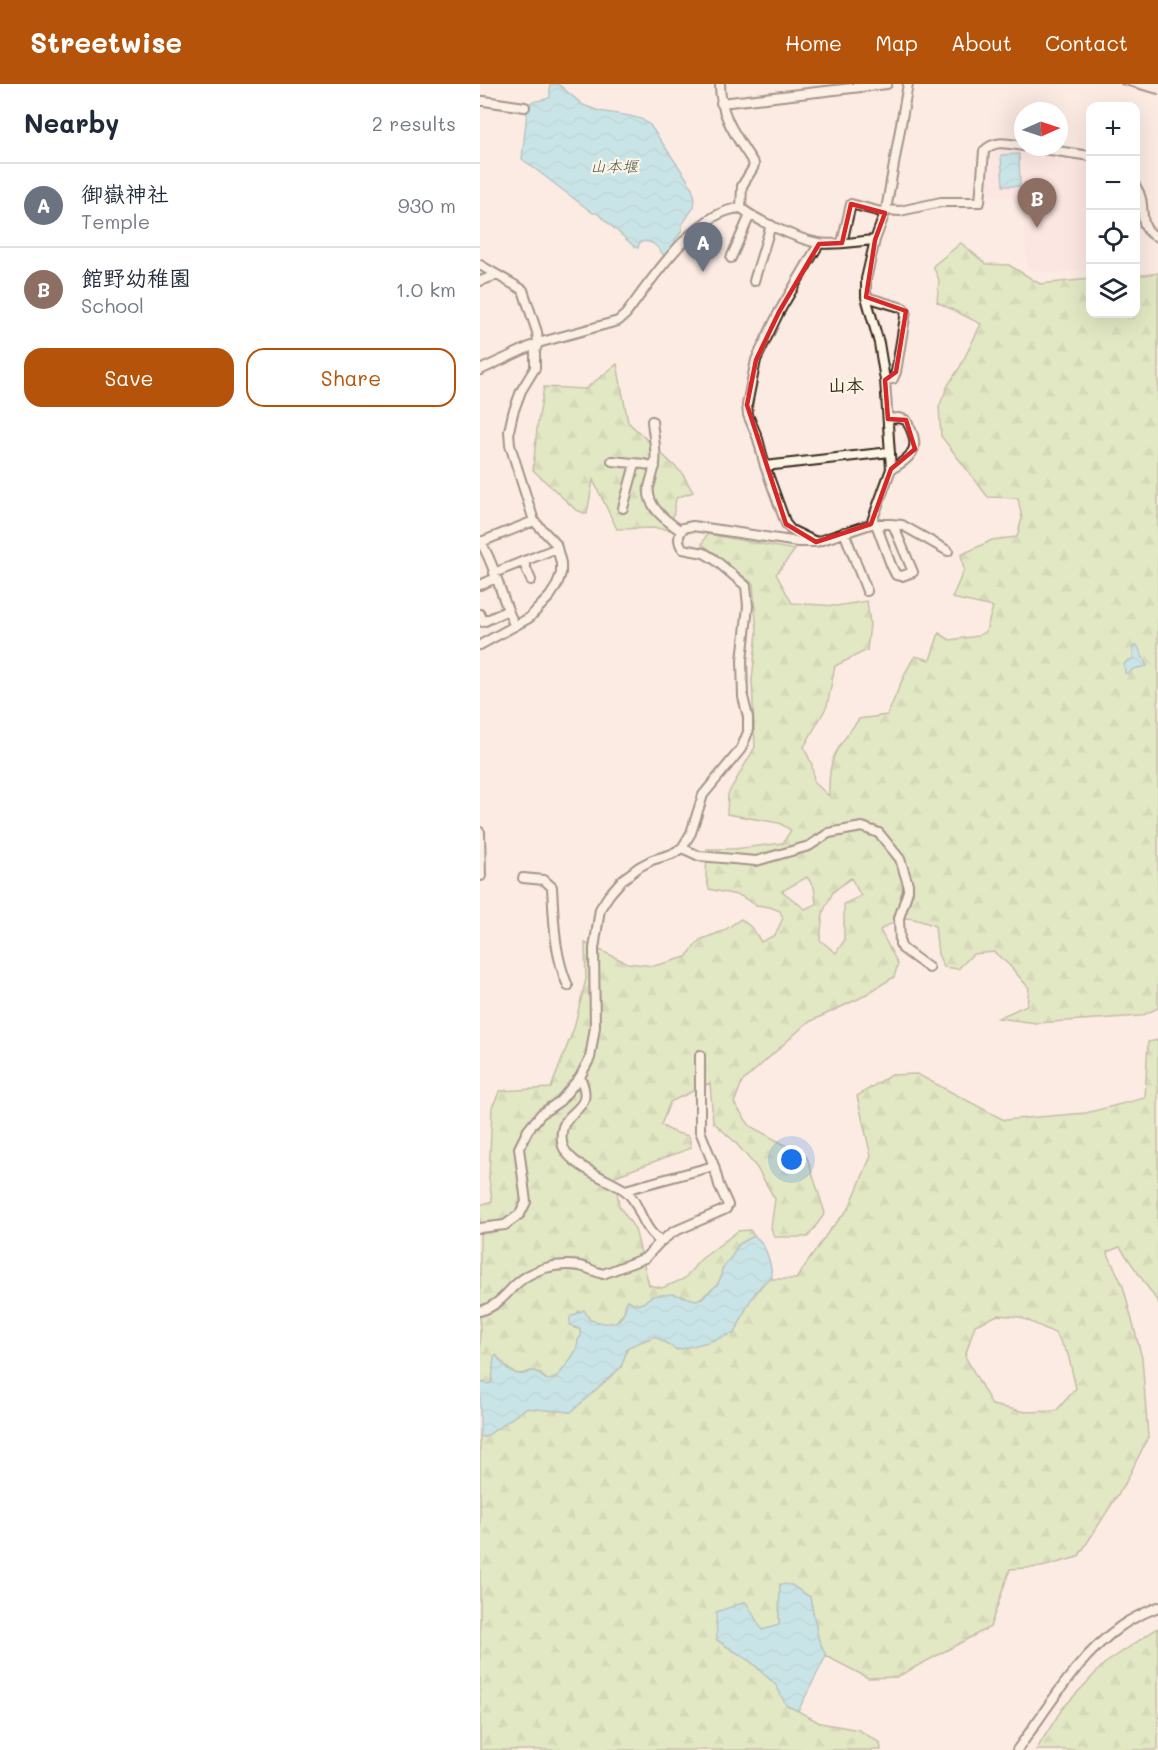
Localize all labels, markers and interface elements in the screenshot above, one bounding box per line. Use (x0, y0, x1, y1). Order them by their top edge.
text: Streetwise (30, 24, 182, 60)
text: Home (785, 29, 842, 56)
text: Map (875, 29, 918, 56)
text: About (951, 29, 1012, 56)
text: Contact (1045, 29, 1128, 56)
north arrow (1014, 102, 1068, 156)
map controls (1086, 102, 1140, 318)
button: + (1086, 102, 1140, 156)
text: Nearby (24, 106, 119, 140)
text: 2 results (372, 110, 456, 136)
water label: 山本堰 (590, 155, 640, 176)
button: − (1086, 156, 1140, 210)
pin: B (1018, 178, 1056, 228)
text: 御嶽神社 (81, 179, 169, 208)
text: A (37, 192, 50, 218)
text: 930 m (398, 192, 456, 218)
text: Temple (81, 208, 150, 234)
button: locate (1086, 210, 1140, 264)
pin: A (684, 222, 722, 272)
text: 館野幼稚園 (81, 263, 191, 292)
button: layers (1086, 264, 1140, 318)
text: B (37, 276, 50, 302)
text: 1.0 km (396, 276, 456, 302)
text: School (81, 292, 144, 318)
button: Save (24, 348, 234, 407)
button: Share (246, 348, 456, 407)
district label: 山本 (828, 373, 864, 397)
your location (777, 1145, 806, 1174)

